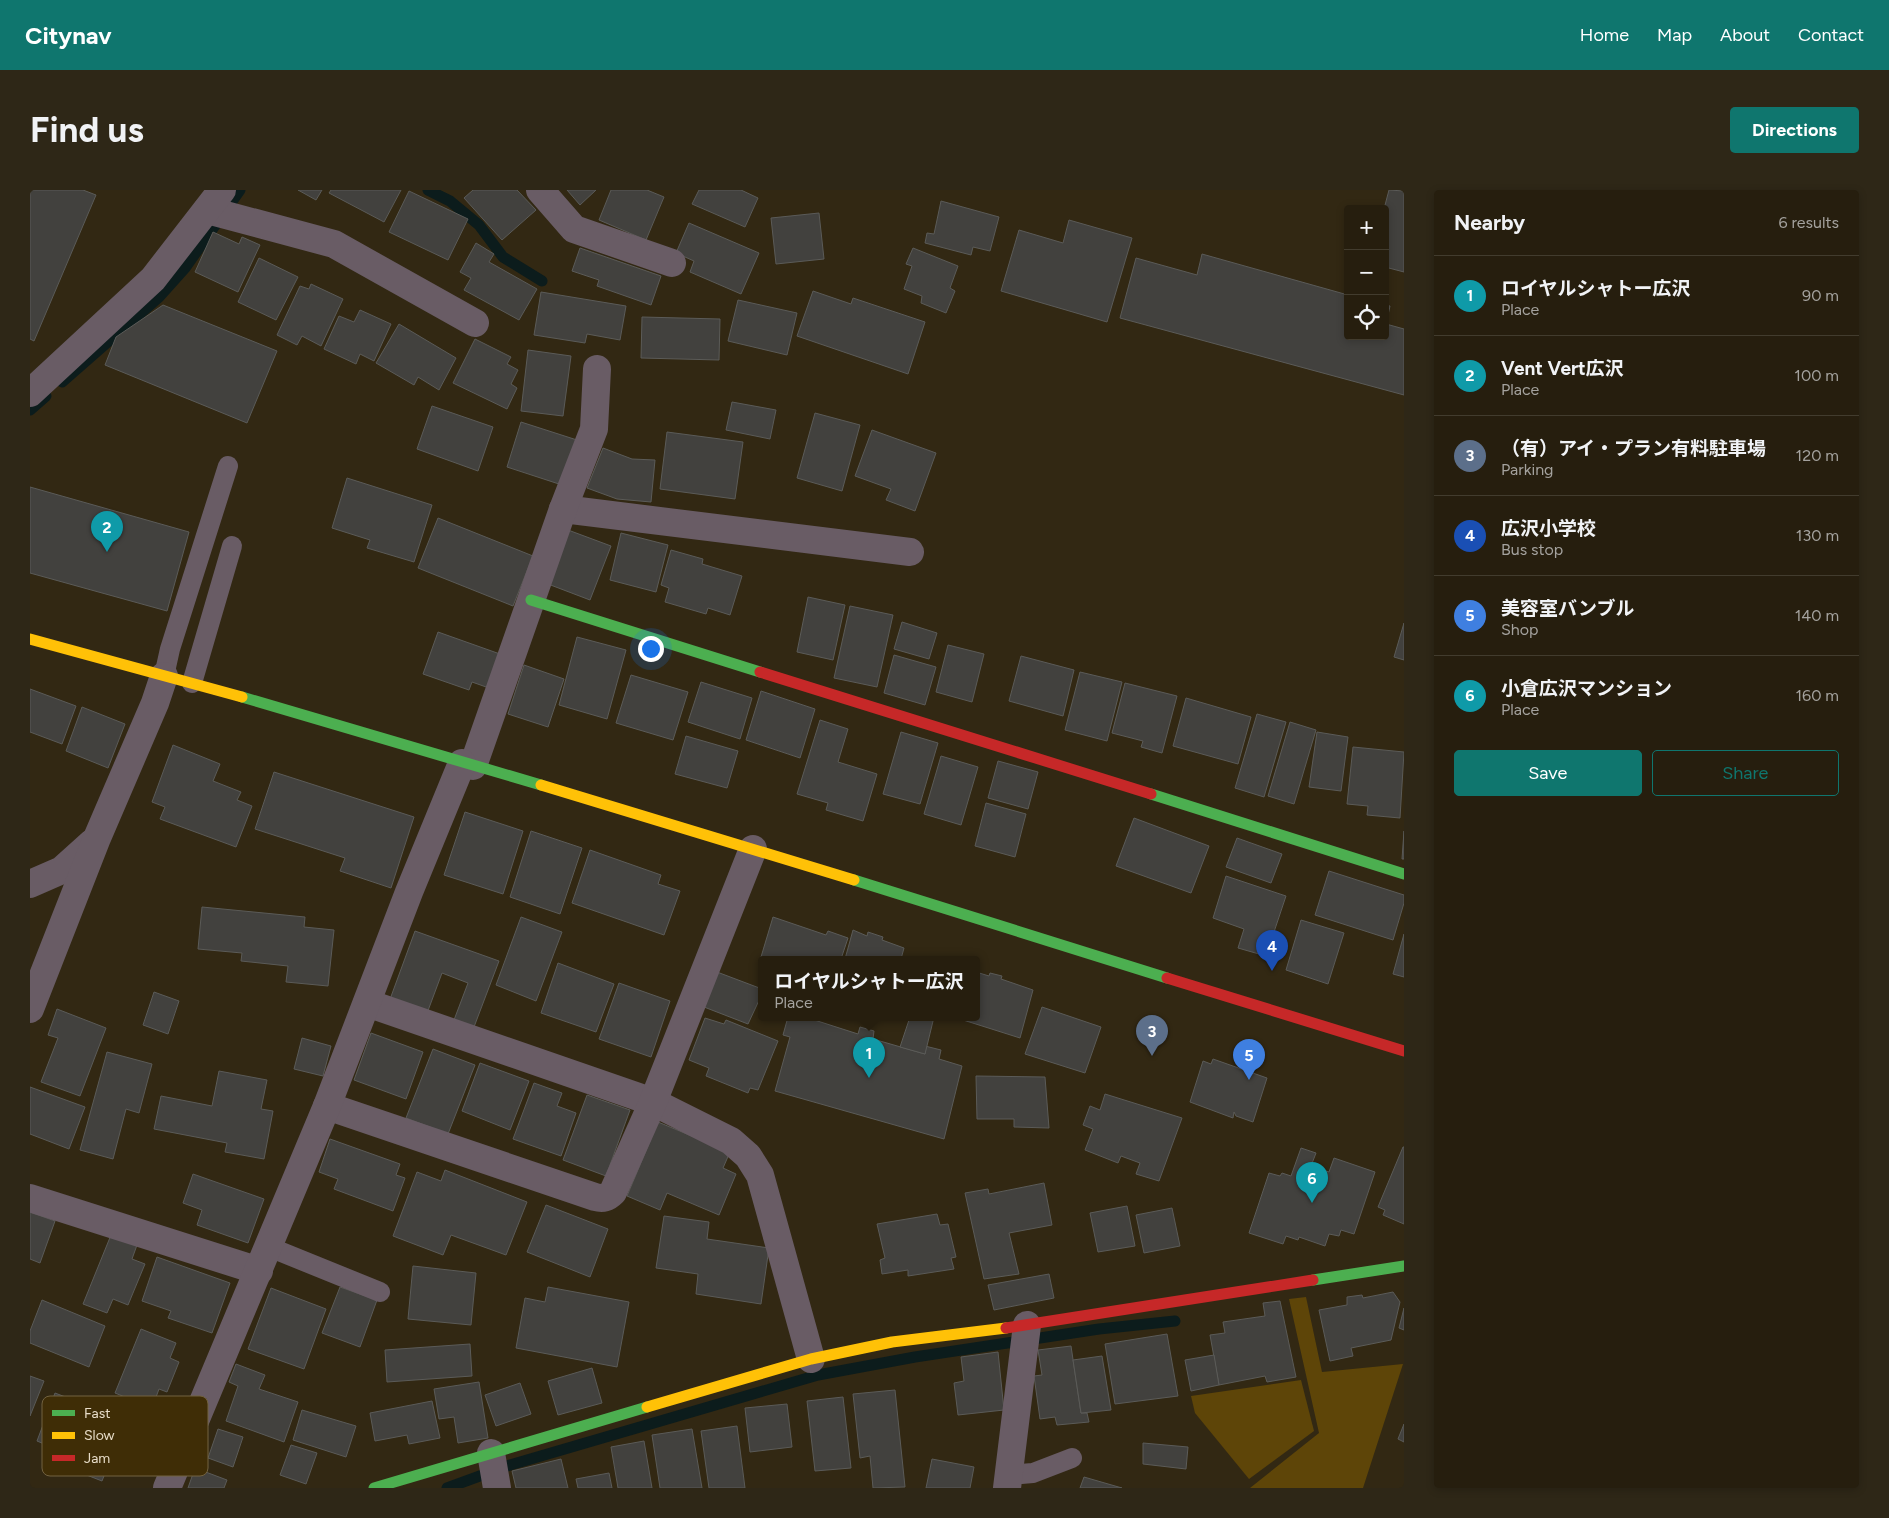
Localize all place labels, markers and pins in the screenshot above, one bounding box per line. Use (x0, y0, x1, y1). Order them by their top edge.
pin: 2 (91, 511, 123, 552)
pin: 4 (1256, 930, 1288, 971)
pin: 3 (1136, 1015, 1168, 1056)
pin: 1 (853, 1037, 885, 1078)
pin: 5 (1233, 1039, 1265, 1080)
pin: 6 (1296, 1162, 1328, 1203)

